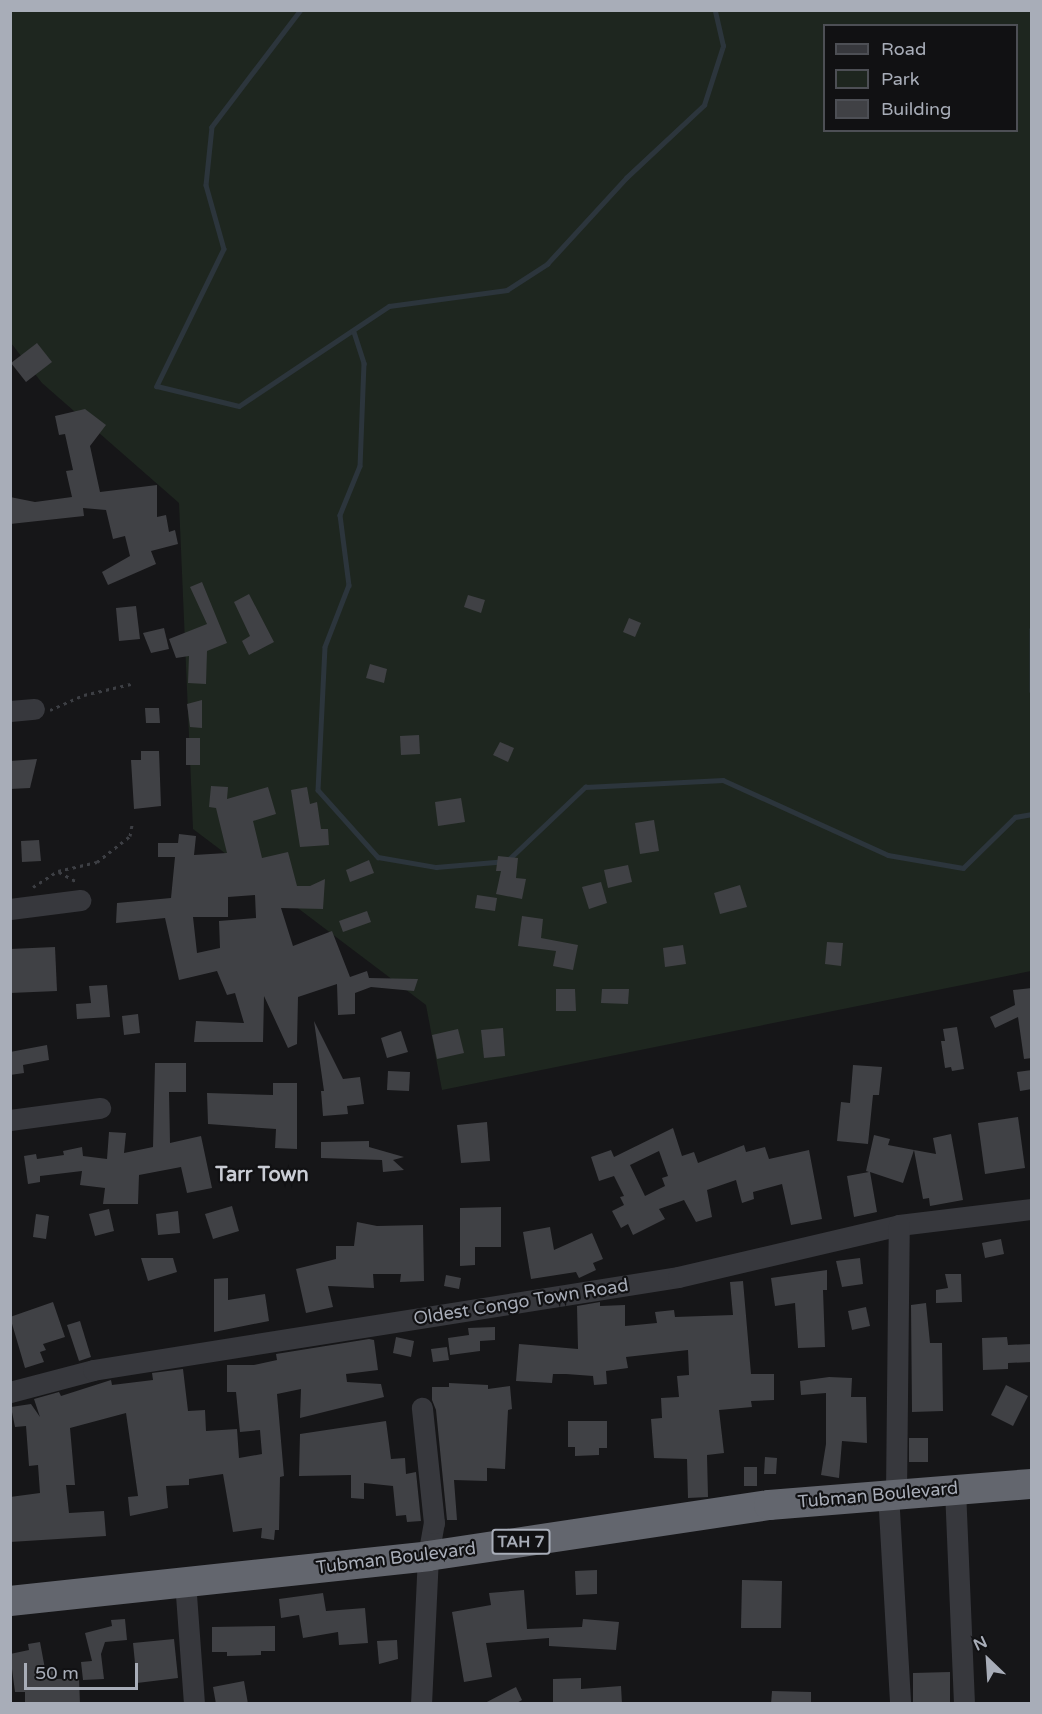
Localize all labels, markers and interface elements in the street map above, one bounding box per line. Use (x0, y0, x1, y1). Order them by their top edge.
legend (823, 24, 1018, 132)
text: Road (881, 38, 926, 60)
text: Park (881, 68, 919, 90)
text: Building (881, 98, 951, 120)
district label: Tarr Town (215, 1163, 309, 1187)
street label: Oldest Congo Town Road (412, 1274, 630, 1330)
street label: Tubman Boulevard (797, 1477, 959, 1513)
road number: TAH 7 (491, 1529, 551, 1555)
street label: Tubman Boulevard (315, 1537, 477, 1579)
north arrow (958, 1630, 1018, 1690)
text: N (970, 1632, 990, 1655)
scale bar (27, 1651, 141, 1689)
text: 50 m (35, 1662, 79, 1684)

